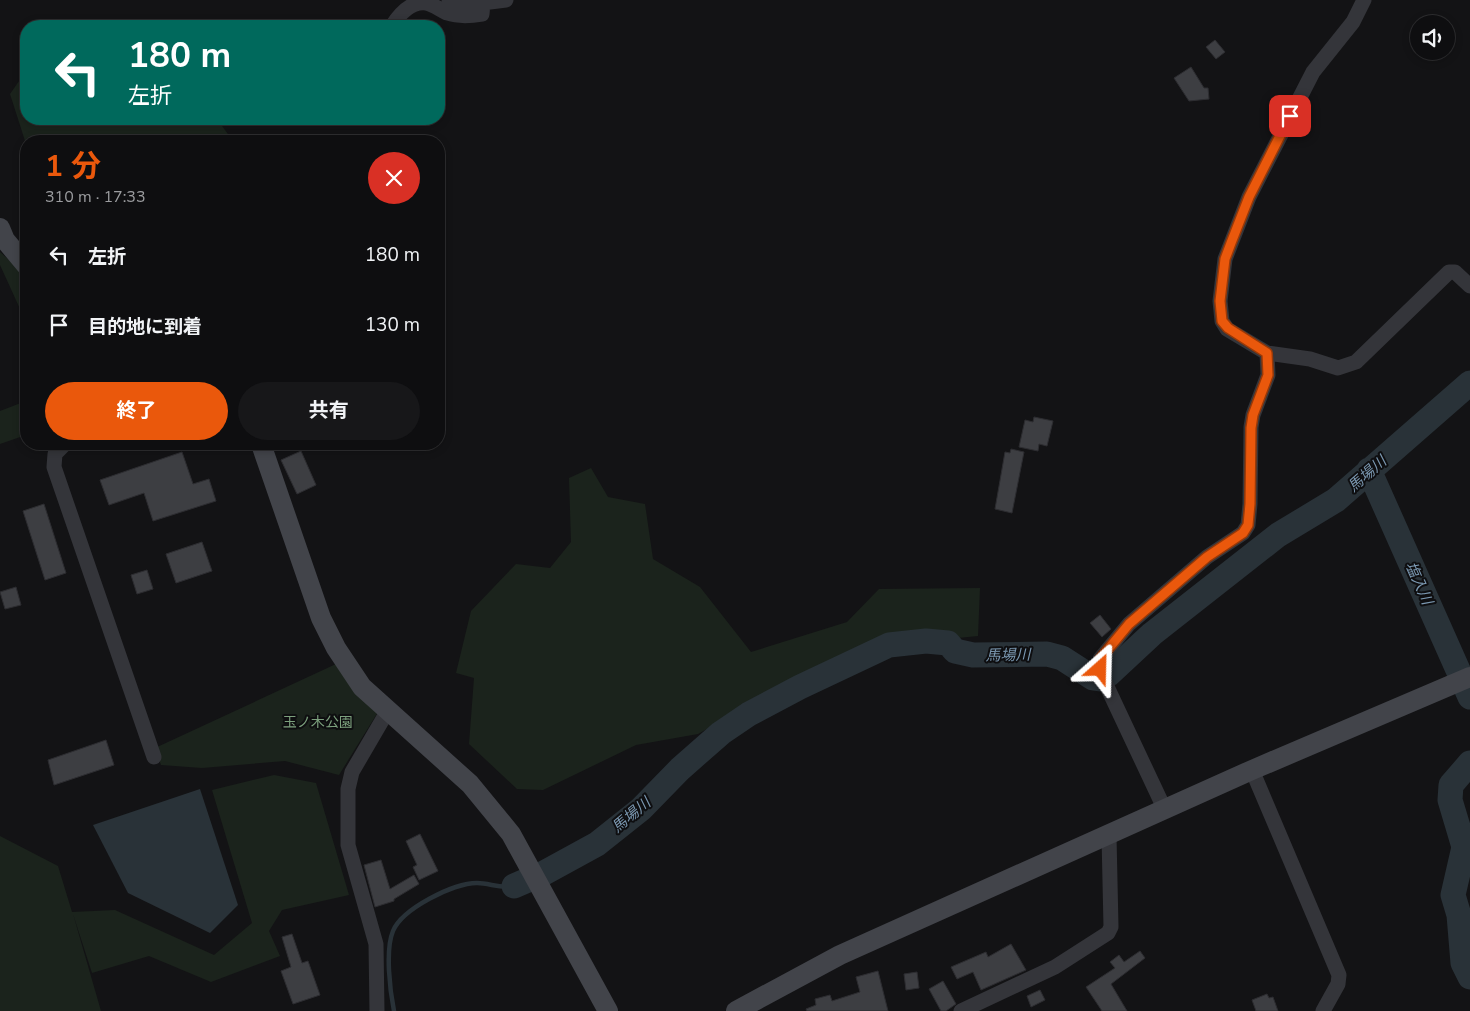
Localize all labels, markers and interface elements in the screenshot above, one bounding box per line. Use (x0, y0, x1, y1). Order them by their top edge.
map controls (1410, 15, 1455, 60)
button: sound (1410, 15, 1455, 60)
text: 180 m (128, 32, 231, 79)
icon: left (45, 40, 110, 105)
text: 左折 (128, 81, 172, 111)
pin (1269, 95, 1311, 137)
icon: arrive (1276, 102, 1304, 130)
text: 1 分 (45, 146, 101, 187)
button: close (368, 152, 420, 204)
text: 310 m · 17:33 (45, 186, 146, 208)
icon: left (45, 241, 73, 269)
text: 180 m (365, 242, 420, 268)
text: 左折 (88, 244, 126, 270)
icon: arrive (45, 311, 73, 339)
text: 130 m (365, 312, 420, 338)
text: 目的地に到着 (88, 314, 202, 340)
button: 終了 (45, 382, 228, 440)
button: 共有 (238, 382, 420, 440)
water label: 馬場川 (1343, 450, 1392, 496)
water label: 塩入川 (1401, 558, 1438, 609)
position arrow (1073, 642, 1125, 694)
water label: 馬場川 (985, 645, 1033, 665)
park label: 玉ノ木公園 (283, 713, 353, 732)
water label: 馬場川 (607, 792, 656, 837)

